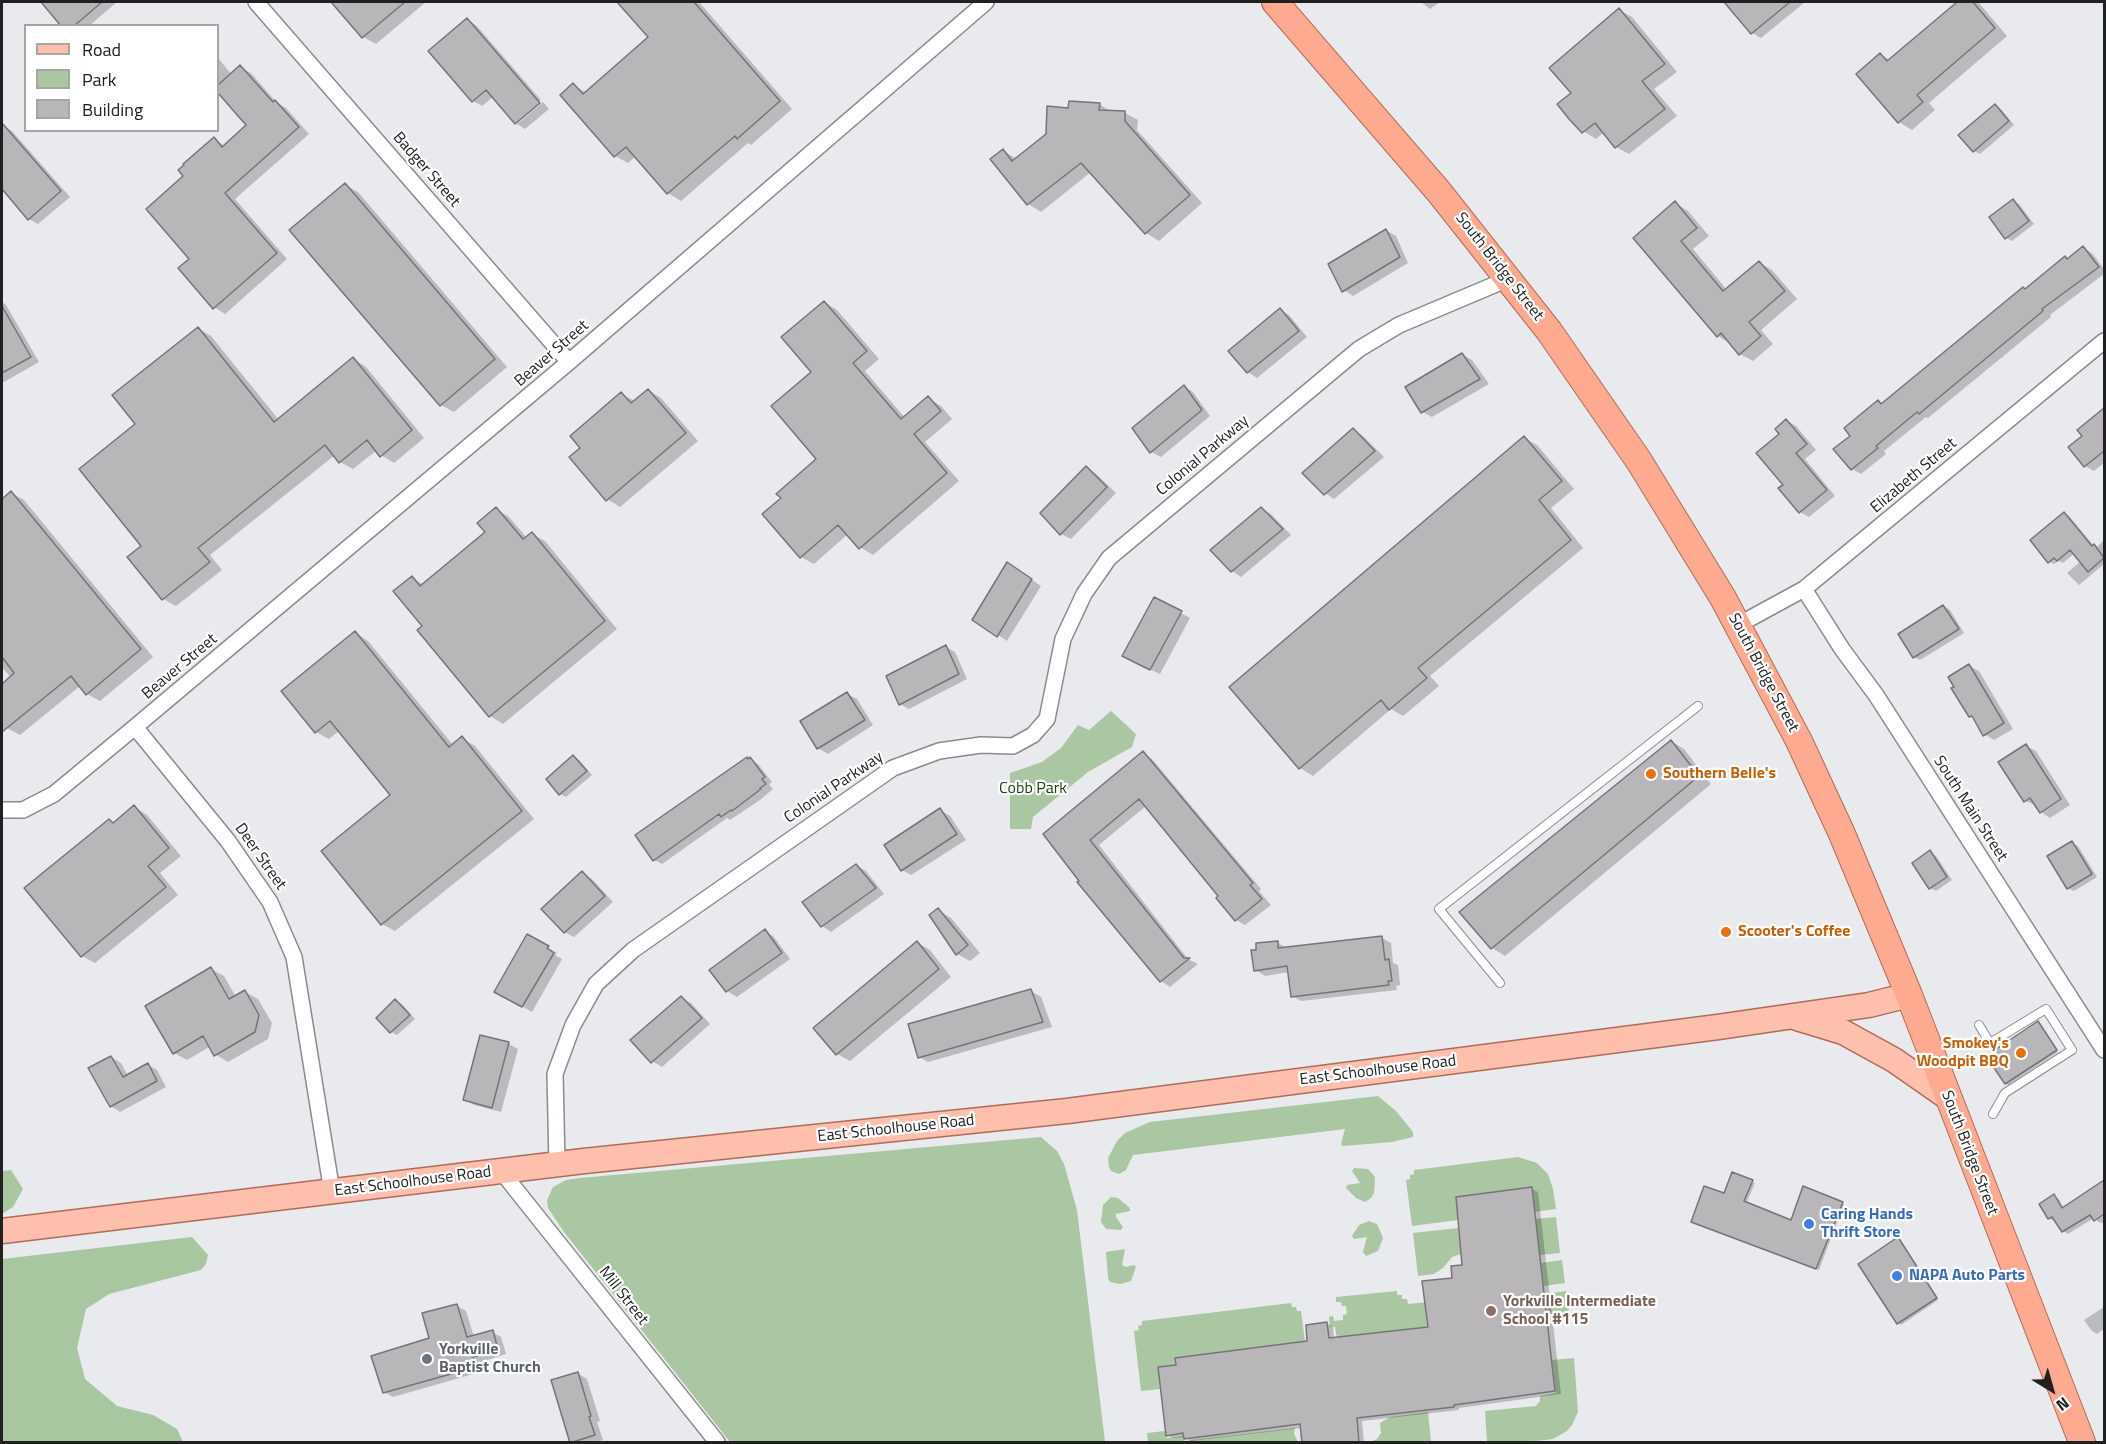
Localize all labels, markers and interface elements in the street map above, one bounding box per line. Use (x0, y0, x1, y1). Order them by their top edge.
legend (24, 24, 219, 132)
text: Road (82, 36, 121, 63)
text: Park (82, 66, 116, 93)
text: Building (82, 96, 143, 123)
street label: Badger Street (388, 129, 464, 211)
street label: South Bridge Street (1451, 209, 1547, 325)
street label: Beaver Street (511, 317, 593, 391)
street label: Colonial Parkway (1153, 412, 1253, 500)
street label: Elizabeth Street (1867, 434, 1961, 518)
street label: South Bridge Street (1724, 610, 1802, 736)
street label: Beaver Street (139, 630, 221, 704)
street label: Colonial Parkway (781, 748, 887, 828)
street label: South Main Street (1929, 753, 2011, 865)
place label: Southern Belle's (1663, 764, 1776, 784)
marker: Southern Belle's (1644, 767, 1658, 781)
park label: Cobb Park (999, 779, 1067, 799)
street label: Deer Street (230, 820, 290, 894)
place label: Scooter's Coffee (1738, 922, 1850, 942)
marker: Scooter's Coffee (1719, 925, 1733, 939)
place label: Smokey's Woodpit BBQ (1917, 1034, 2009, 1072)
marker: Smokey's Woodpit BBQ (2014, 1046, 2028, 1060)
street label: East Schoolhouse Road (1299, 1052, 1457, 1090)
street label: South Bridge Street (1936, 1088, 2002, 1218)
street label: East Schoolhouse Road (817, 1111, 975, 1147)
street label: East Schoolhouse Road (334, 1163, 492, 1201)
place label: Caring Hands Thrift Store (1821, 1205, 1913, 1243)
marker: Caring Hands Thrift Store (1802, 1217, 1816, 1231)
street label: Mill Street (594, 1263, 652, 1329)
place label: NAPA Auto Parts (1909, 1266, 2025, 1286)
marker: NAPA Auto Parts (1890, 1269, 1904, 1283)
place label: Yorkville Intermediate School #115 (1503, 1292, 1656, 1330)
marker: Yorkville Intermediate School #115 (1484, 1304, 1498, 1318)
place label: Yorkville Baptist Church (439, 1340, 541, 1378)
marker: Yorkville Baptist Church (420, 1352, 434, 1366)
north arrow (2022, 1360, 2082, 1420)
text: N (2051, 1391, 2074, 1417)

